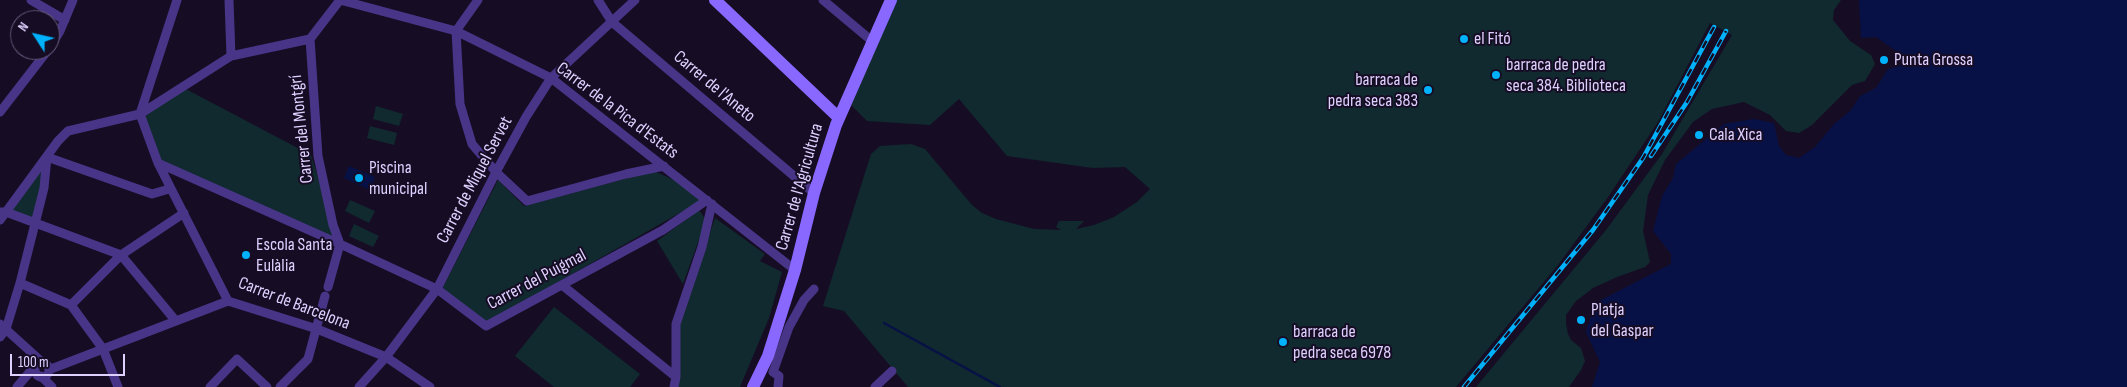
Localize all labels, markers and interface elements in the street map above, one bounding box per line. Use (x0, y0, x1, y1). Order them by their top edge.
north arrow (10, 10, 60, 60)
text: N (14, 19, 32, 35)
place label: el Fitó (1474, 28, 1511, 50)
marker: el Fitó (1458, 33, 1470, 45)
street label: Carrer de l'Aneto (669, 47, 759, 127)
place label: Punta Grossa (1894, 49, 1973, 71)
place label: barraca de pedra seca 384. Biblioteca (1506, 54, 1626, 96)
marker: Punta Grossa (1878, 54, 1890, 66)
street label: Carrer de la Pica d'Estats (552, 58, 682, 164)
place label: barraca de pedra seca 383 (1328, 69, 1418, 112)
marker: barraca de pedra seca 384. Biblioteca (1490, 69, 1502, 81)
street label: Carrer del Montgrí (286, 74, 318, 184)
marker: barraca de pedra seca 383 (1422, 84, 1434, 96)
street label: Carrer de Miquel Servet (432, 113, 518, 247)
street label: Carrer de l'Agricultura (772, 121, 828, 253)
place label: Cala Xica (1709, 124, 1762, 146)
marker: Cala Xica (1693, 129, 1705, 141)
place label: Piscina municipal (369, 157, 427, 200)
marker: Piscina municipal (353, 172, 365, 184)
place label: Escola Santa Eulàlia (256, 234, 332, 276)
street label: Carrer del Puigmal (484, 245, 590, 315)
marker: Escola Santa Eulàlia (240, 249, 252, 261)
street label: Carrer de Barcelona (235, 273, 353, 335)
place label: Platja del Gaspar (1591, 299, 1654, 342)
marker: Platja del Gaspar (1575, 314, 1587, 326)
place label: barraca de pedra seca 6978 (1293, 321, 1391, 364)
marker: barraca de pedra seca 6978 (1277, 336, 1289, 348)
scale bar (12, 344, 128, 376)
text: 100 m (18, 353, 49, 372)

